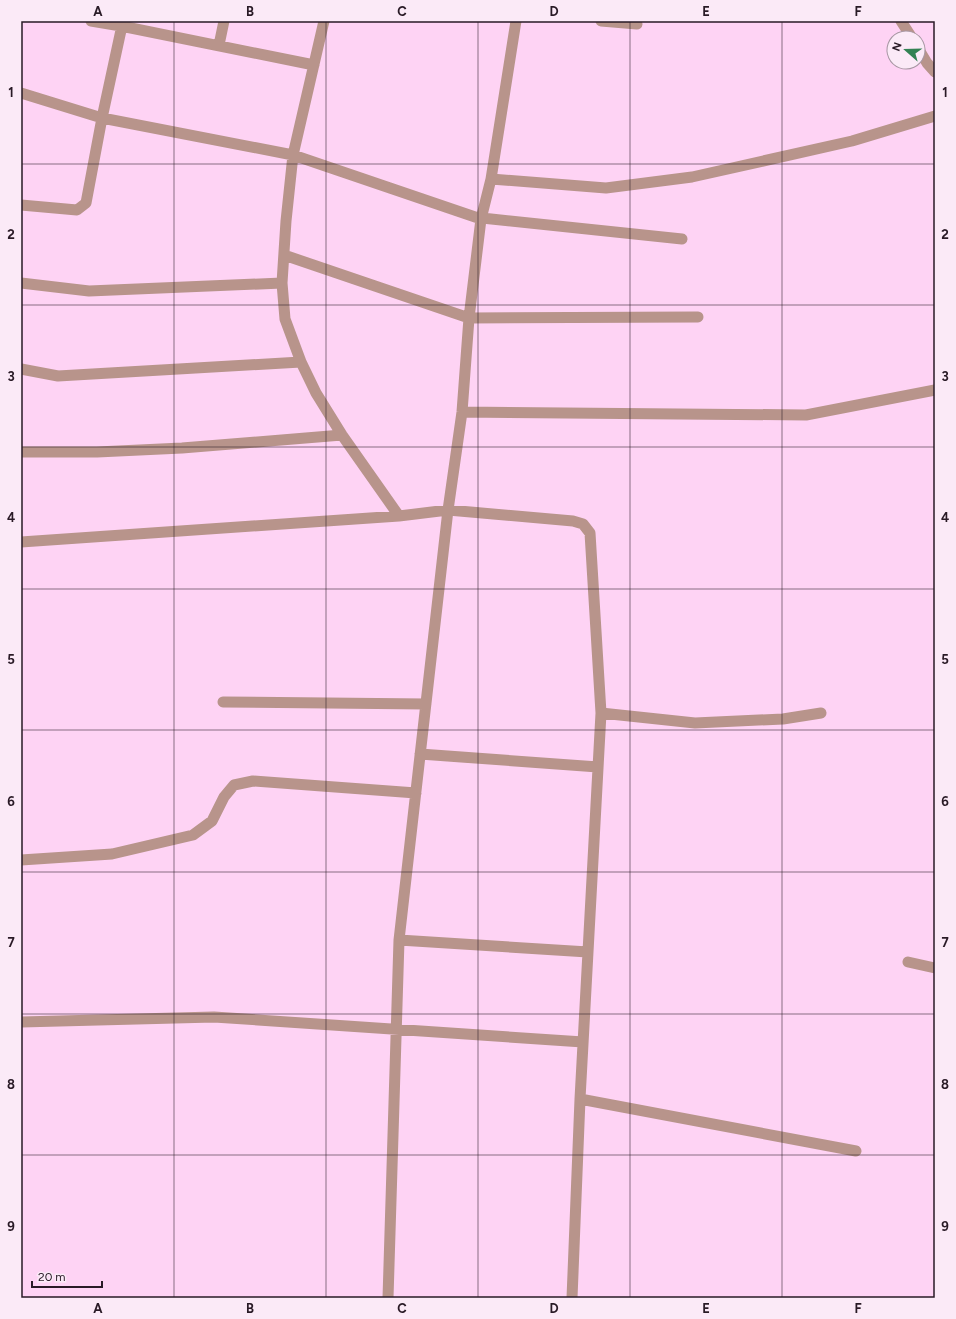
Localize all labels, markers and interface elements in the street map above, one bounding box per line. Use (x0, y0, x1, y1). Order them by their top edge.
text: A (93, 4, 103, 19)
text: B (246, 4, 254, 19)
text: C (397, 4, 407, 19)
text: D (549, 4, 559, 19)
text: E (702, 4, 710, 19)
text: F (854, 4, 862, 19)
north arrow (886, 30, 926, 70)
text: N (890, 41, 905, 53)
text: 1 (8, 85, 14, 100)
text: 1 (942, 85, 948, 100)
text: 2 (7, 227, 15, 242)
text: 2 (941, 227, 949, 242)
text: 3 (7, 369, 15, 384)
text: 3 (941, 369, 949, 384)
text: 4 (7, 510, 15, 525)
text: 4 (941, 510, 949, 525)
text: 5 (7, 652, 15, 667)
text: 5 (941, 652, 949, 667)
text: 6 (7, 794, 15, 809)
text: 6 (941, 794, 949, 809)
text: 7 (7, 935, 15, 950)
text: 7 (941, 935, 949, 950)
text: 8 (7, 1077, 15, 1092)
text: 8 (941, 1077, 949, 1092)
text: 9 (7, 1219, 15, 1234)
text: 9 (941, 1219, 949, 1234)
scale bar (32, 1263, 102, 1289)
text: 20 m (38, 1270, 66, 1284)
text: A (93, 1301, 103, 1316)
text: B (246, 1301, 254, 1316)
text: C (397, 1301, 407, 1316)
text: D (549, 1301, 559, 1316)
text: E (702, 1301, 710, 1316)
text: F (854, 1301, 862, 1316)

